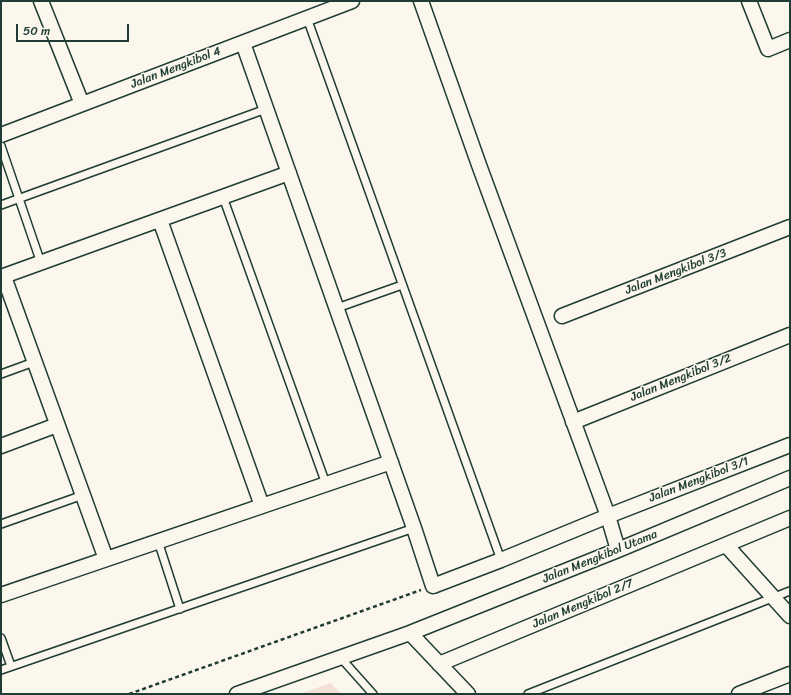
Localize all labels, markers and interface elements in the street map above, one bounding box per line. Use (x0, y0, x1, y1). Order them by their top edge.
scale bar (18, 16, 131, 42)
text: 50 m (23, 20, 50, 42)
street label: Jalan Mengkibol 4 (129, 44, 223, 92)
street label: Jalan Mengkibol 3/3 (623, 246, 729, 298)
street label: Jalan Mengkibol 3/2 (629, 351, 733, 405)
street label: Jalan Mengkibol 3/1 (647, 454, 751, 506)
street label: Jalan Mengkibol Utama (541, 527, 659, 587)
street label: Jalan Mengkibol 2/7 (531, 576, 635, 632)

